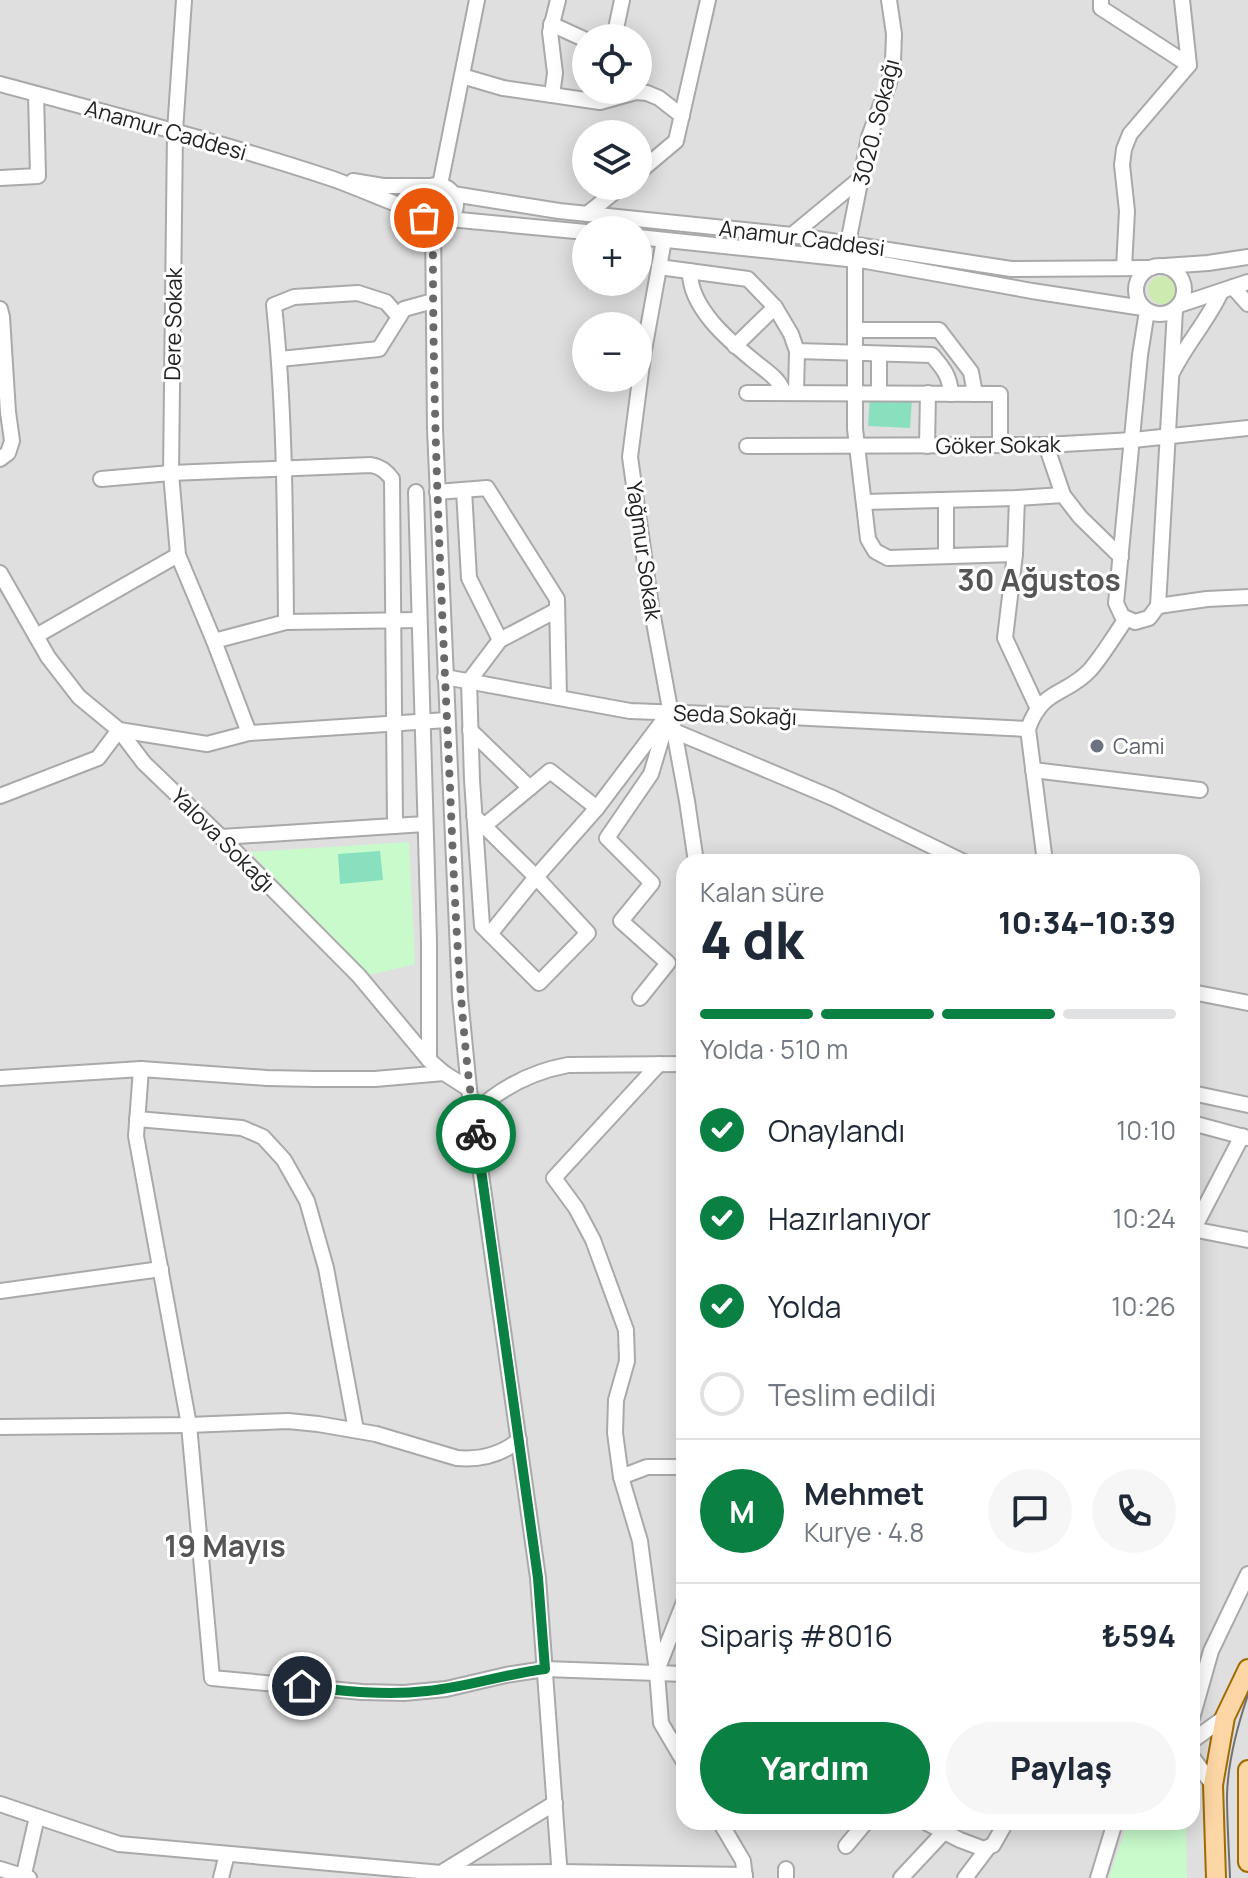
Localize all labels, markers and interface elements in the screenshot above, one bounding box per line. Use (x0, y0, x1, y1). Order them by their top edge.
map controls (572, 24, 652, 392)
button: locate (572, 24, 652, 104)
street label: 3020. Sokağı (846, 56, 906, 188)
street label: Anamur Caddesi (82, 93, 250, 167)
button: layers (572, 120, 652, 200)
pin (390, 184, 458, 252)
icon: bag (402, 196, 446, 240)
street label: Anamur Caddesi (717, 213, 887, 263)
button: + (572, 216, 652, 296)
street label: Dere Sokak (157, 266, 189, 381)
button: − (572, 312, 652, 392)
street label: Göker Sokak (935, 429, 1062, 461)
street label: Yağmur Sokak (619, 479, 669, 624)
district label: 30 Ağustos (957, 559, 1121, 600)
street label: Seda Sokağı (673, 698, 797, 732)
place label: Cami (1113, 731, 1165, 761)
marker: Cami (1088, 737, 1106, 755)
street label: Yalova Sokağı (165, 782, 281, 898)
text: Kalan süre (700, 874, 824, 910)
text: 10:34–10:39 (998, 902, 1176, 943)
text: 4 dk (700, 904, 804, 975)
text: Yolda · 510 m (700, 1031, 848, 1067)
courier (436, 1094, 516, 1174)
icon: check (700, 1108, 744, 1152)
text: Onaylandı (768, 1110, 905, 1151)
icon: bike (454, 1112, 498, 1156)
text: 10:10 (1116, 1112, 1176, 1148)
icon: check (700, 1196, 744, 1240)
text: Hazırlanıyor (768, 1198, 931, 1239)
text: 10:24 (1113, 1200, 1176, 1236)
icon: check (700, 1284, 744, 1328)
text: Yolda (768, 1286, 841, 1327)
text: 10:26 (1111, 1288, 1176, 1324)
text: Teslim edildi (768, 1374, 936, 1415)
button: chat (988, 1469, 1072, 1553)
button: phone (1092, 1469, 1176, 1553)
text: Mehmet (804, 1473, 924, 1514)
text: M (729, 1491, 755, 1532)
text: Kurye · 4.8 (804, 1514, 924, 1550)
district label: 19 Mayıs (164, 1525, 286, 1566)
text: Sipariş #8016 (700, 1615, 893, 1656)
text: ₺594 (1102, 1615, 1176, 1656)
pin (268, 1652, 336, 1720)
icon: home (280, 1664, 324, 1708)
button: Yardım (700, 1722, 930, 1814)
button: Paylaş (946, 1722, 1176, 1814)

